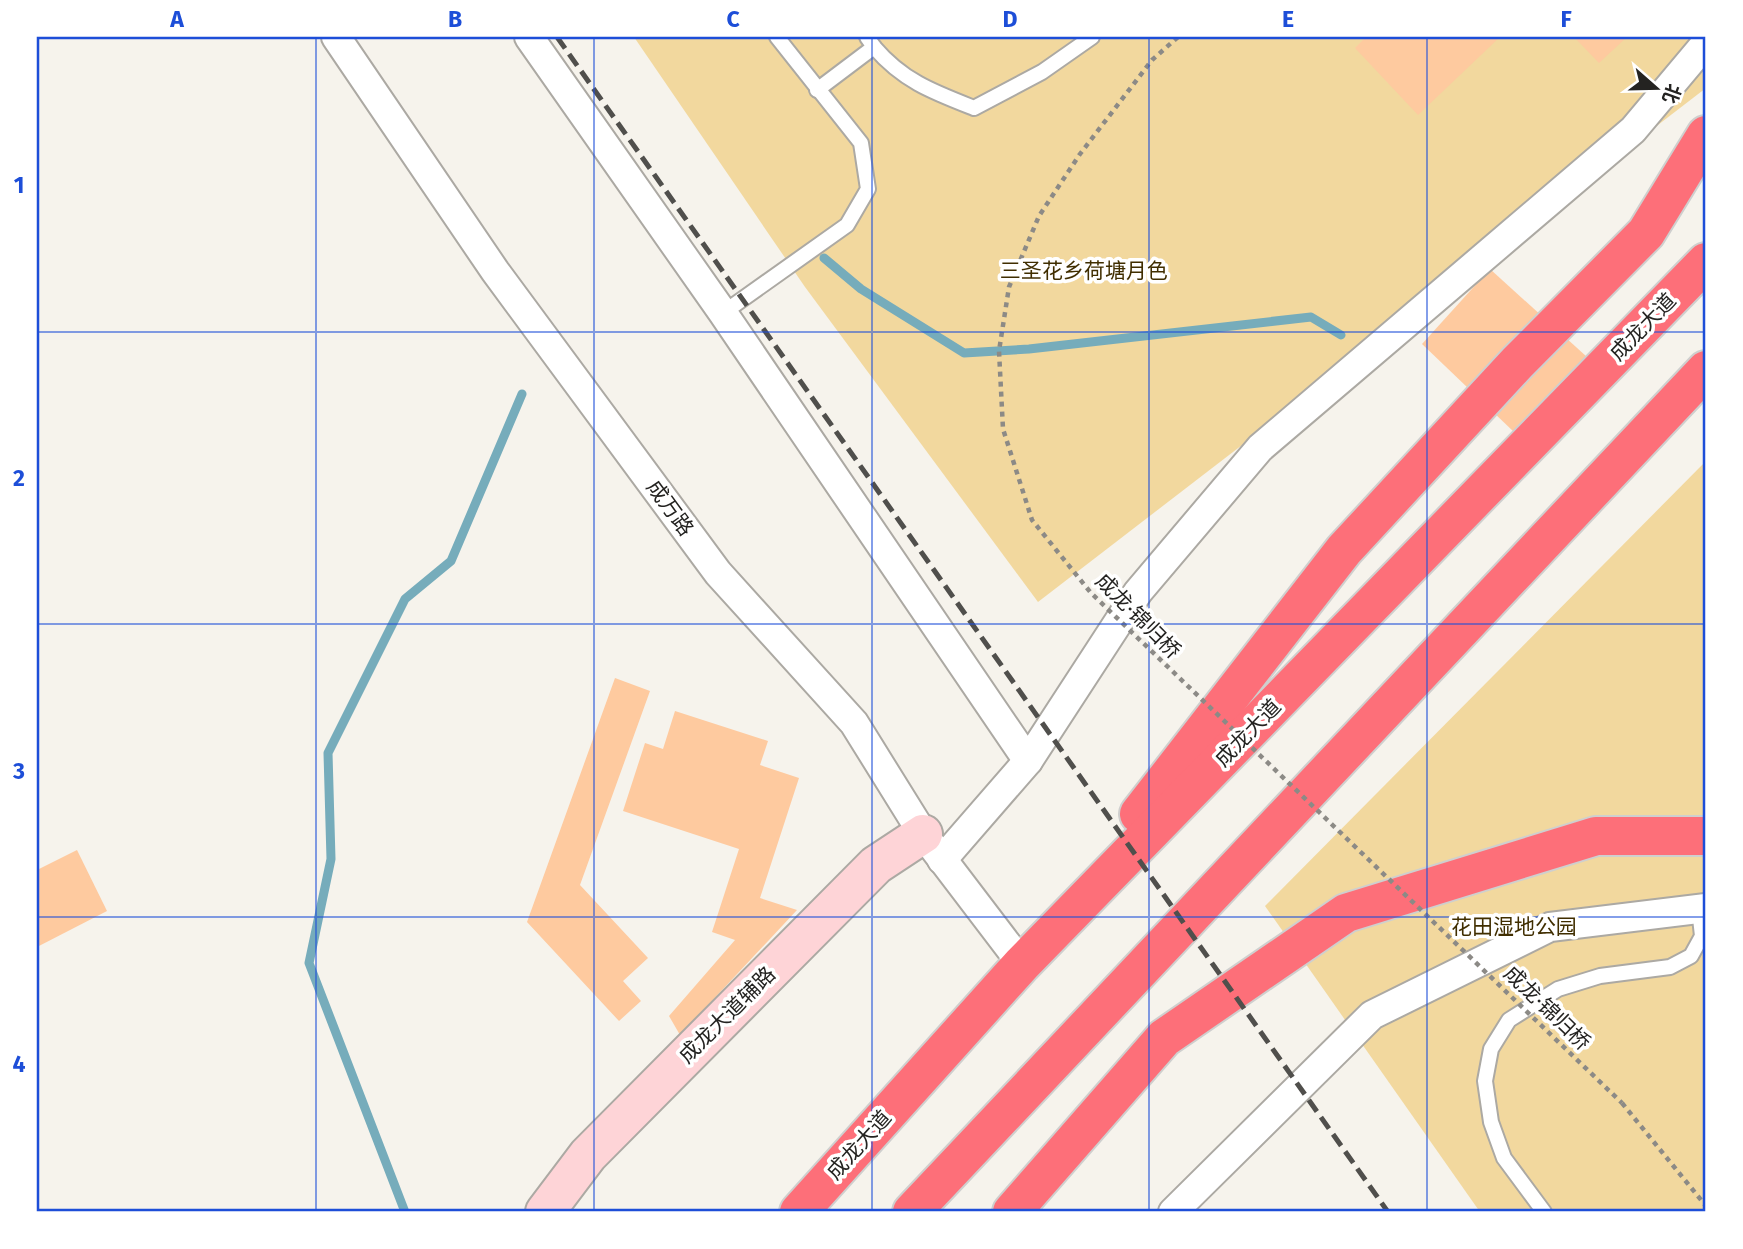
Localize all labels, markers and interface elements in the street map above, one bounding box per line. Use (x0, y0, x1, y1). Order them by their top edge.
text: A (169, 5, 184, 33)
text: B (448, 5, 462, 33)
text: C (726, 5, 740, 33)
text: D (1003, 5, 1018, 33)
text: E (1282, 5, 1294, 33)
text: F (1560, 5, 1572, 33)
north arrow (1620, 52, 1690, 122)
text: 北 (1657, 81, 1686, 107)
text: 1 (14, 171, 24, 199)
park label: 三圣花乡荷塘月色 (1000, 258, 1168, 284)
street label: 成龙大道 (1604, 288, 1682, 366)
text: 2 (13, 464, 25, 492)
street label: 成万路 (641, 475, 699, 541)
street label: 成龙·锦归桥 (1090, 568, 1186, 664)
street label: 成龙大道 (1209, 694, 1287, 772)
text: 3 (12, 757, 25, 785)
park label: 花田湿地公园 (1451, 914, 1577, 940)
street label: 成龙·锦归桥 (1498, 960, 1596, 1056)
street label: 成龙大道辅路 (673, 961, 781, 1069)
text: 4 (13, 1050, 26, 1078)
street label: 成龙大道 (821, 1105, 897, 1185)

